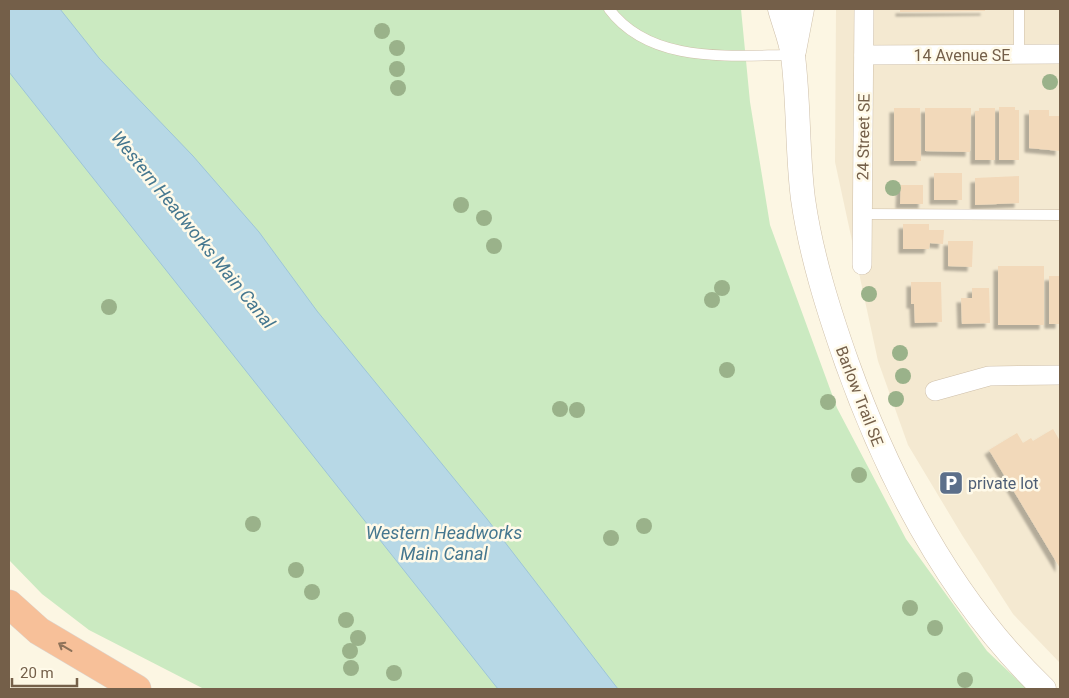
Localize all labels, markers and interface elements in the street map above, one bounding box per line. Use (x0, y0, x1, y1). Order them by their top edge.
street label: 14 Avenue SE (914, 46, 1010, 65)
street label: 24 Street SE (853, 93, 874, 181)
water label: Western Headworks Main Canal (107, 127, 280, 333)
street label: Barlow Trail SE (832, 343, 887, 449)
parking icon: private lot (938, 470, 964, 496)
place label: private lot (968, 474, 1039, 493)
water label: Western Headworks Main Canal (366, 522, 522, 564)
one-way arrow (59, 641, 73, 651)
scale bar (12, 656, 78, 688)
text: 20 m (20, 664, 54, 682)

